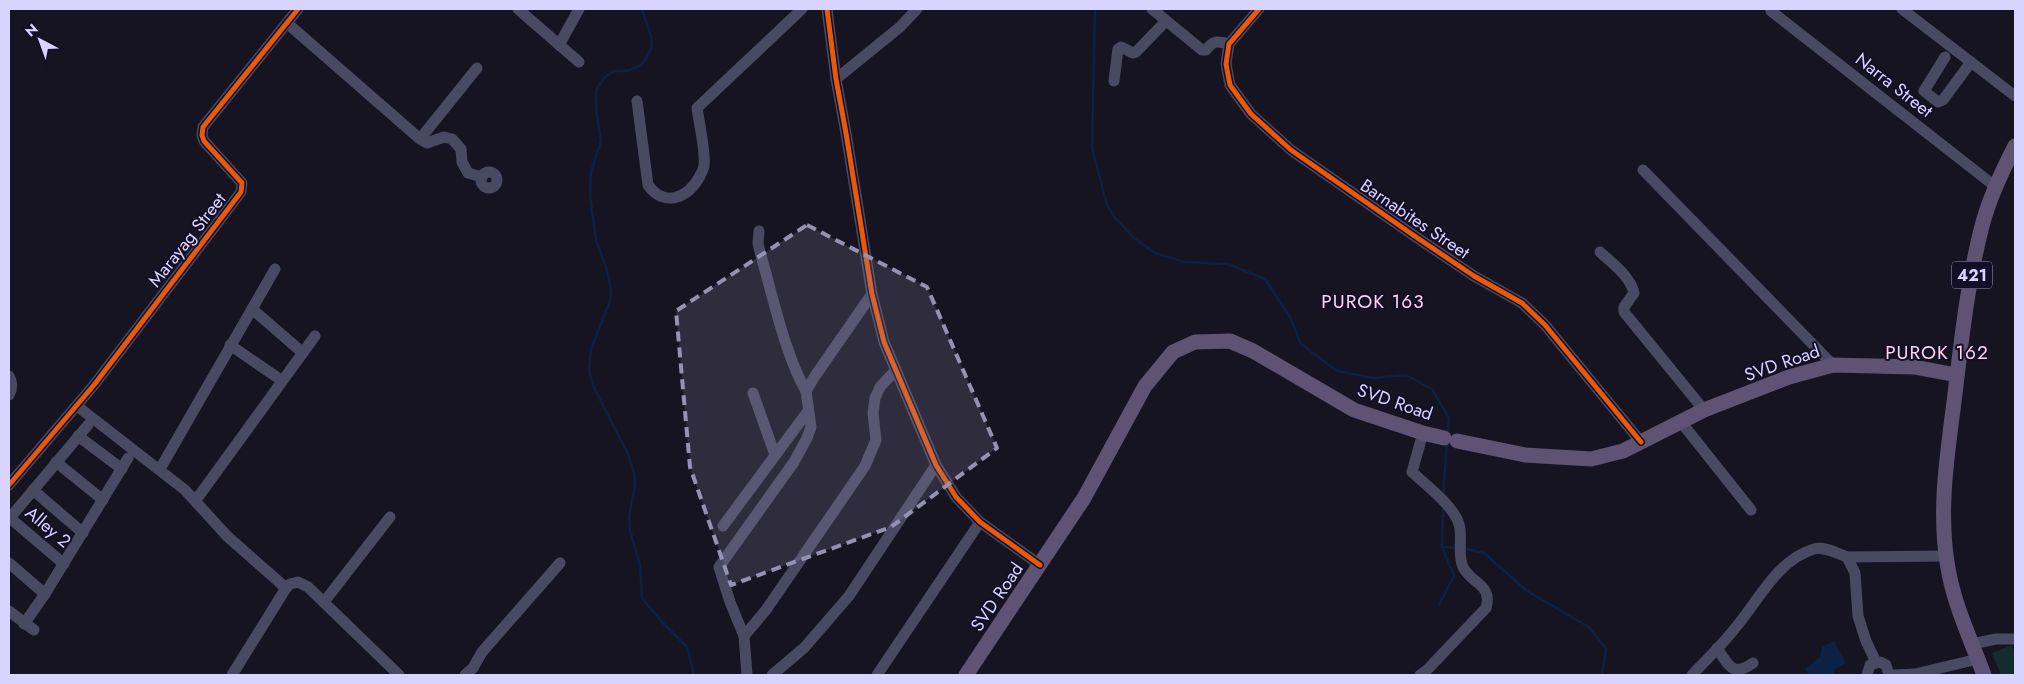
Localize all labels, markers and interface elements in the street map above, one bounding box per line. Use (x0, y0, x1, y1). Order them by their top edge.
north arrow (15, 15, 65, 65)
text: N (21, 19, 42, 41)
street label: Narra Street (1850, 46, 1939, 124)
street label: Barnabites Street (1355, 173, 1476, 266)
street label: Marayag Street (142, 187, 232, 293)
road number: 421 (1952, 262, 1992, 288)
district label: PUROK 163 (1321, 288, 1425, 315)
street label: SVD Road (1741, 338, 1823, 388)
district label: PUROK 162 (1885, 339, 1989, 366)
street label: SVD Road (1354, 377, 1436, 427)
street label: Alley 2 (19, 500, 77, 554)
street label: SVD Road (964, 557, 1030, 637)

